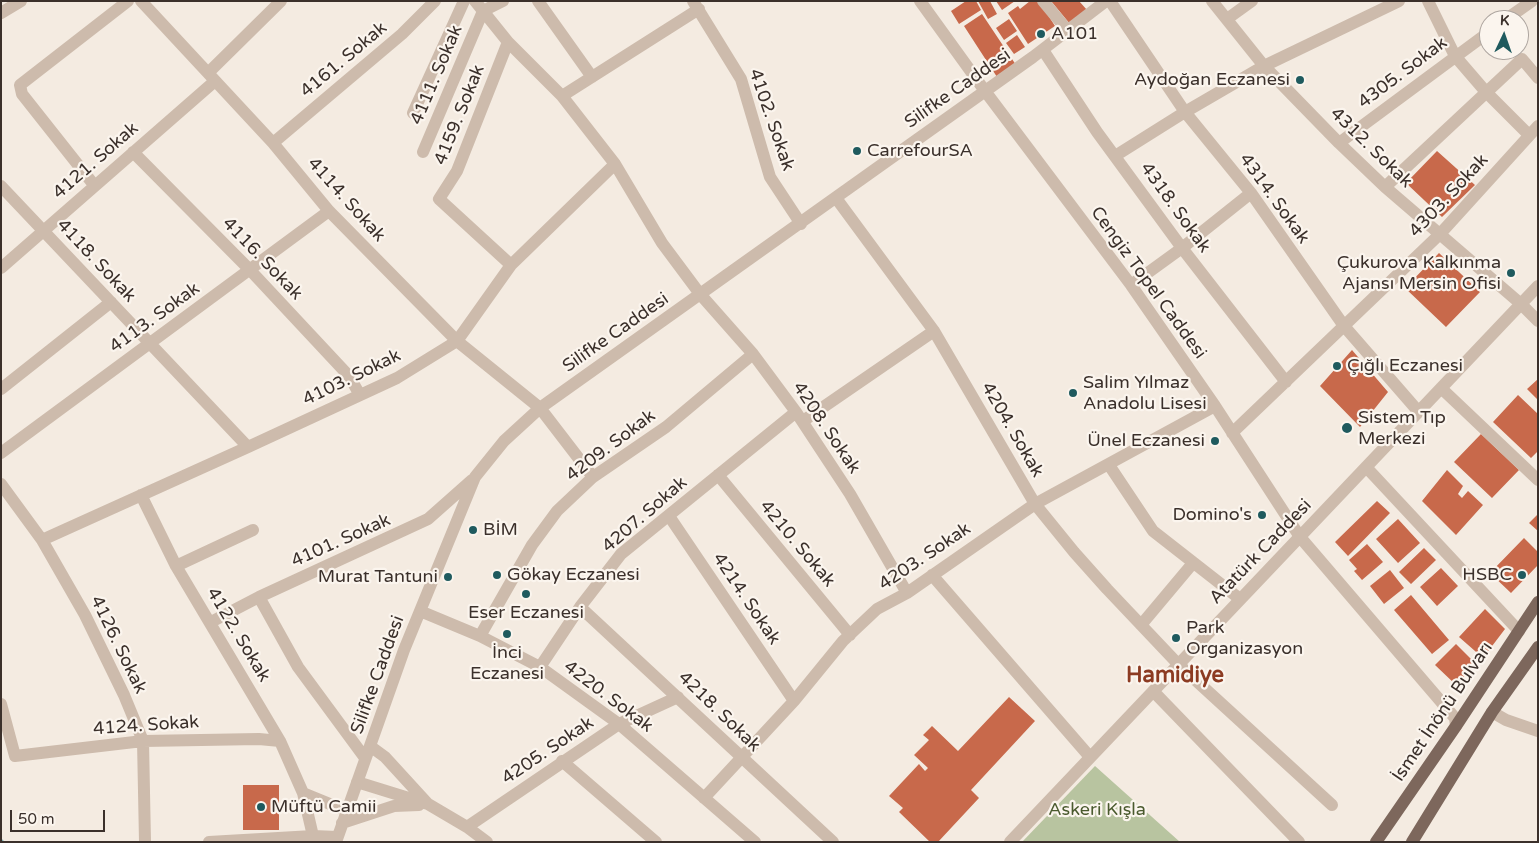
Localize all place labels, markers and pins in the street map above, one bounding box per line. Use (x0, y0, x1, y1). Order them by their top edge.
place label: A101 (1051, 23, 1098, 45)
marker: A101 (1035, 28, 1047, 40)
place label: Aydoğan Eczanesi (1134, 69, 1290, 91)
marker: Aydoğan Eczanesi (1294, 74, 1306, 86)
place label: CarrefourSA (867, 140, 973, 162)
marker: CarrefourSA (851, 145, 863, 157)
place label: Çukurova Kalkınma Ajansı Mersin Ofisi (1337, 252, 1501, 294)
marker: Çukurova Kalkınma Ajansı Mersin Ofisi (1505, 267, 1517, 279)
place label: Çığlı Eczanesi (1347, 355, 1463, 377)
marker: Çığlı Eczanesi (1331, 360, 1343, 372)
place label: Salim Yılmaz Anadolu Lisesi (1083, 372, 1207, 414)
marker: Salim Yılmaz Anadolu Lisesi (1067, 387, 1079, 399)
place label: Sistem Tıp Merkezi (1358, 407, 1446, 449)
marker: Sistem Tıp Merkezi (1340, 421, 1354, 435)
place label: Ünel Eczanesi (1087, 430, 1205, 452)
marker: Ünel Eczanesi (1209, 435, 1221, 447)
place label: Domino's (1173, 504, 1252, 526)
marker: Domino's (1256, 509, 1268, 521)
place label: BİM (483, 519, 518, 541)
marker: BİM (467, 524, 479, 536)
place label: Gökay Eczanesi (507, 564, 640, 586)
place label: HSBC (1462, 564, 1512, 586)
place label: Murat Tantuni (318, 566, 438, 588)
marker: Gökay Eczanesi (491, 569, 503, 581)
marker: HSBC (1516, 569, 1528, 581)
marker: Murat Tantuni (442, 571, 454, 583)
marker: Eser Eczanesi (520, 588, 532, 600)
place label: Eser Eczanesi (468, 602, 584, 624)
place label: Park Organizasyon (1186, 617, 1303, 660)
marker: İnci Eczanesi (501, 628, 513, 640)
marker: Park Organizasyon (1170, 632, 1182, 644)
place label: İnci Eczanesi (470, 642, 544, 684)
place label: Müftü Camii (271, 796, 376, 818)
marker: Müftü Camii (255, 801, 267, 813)

